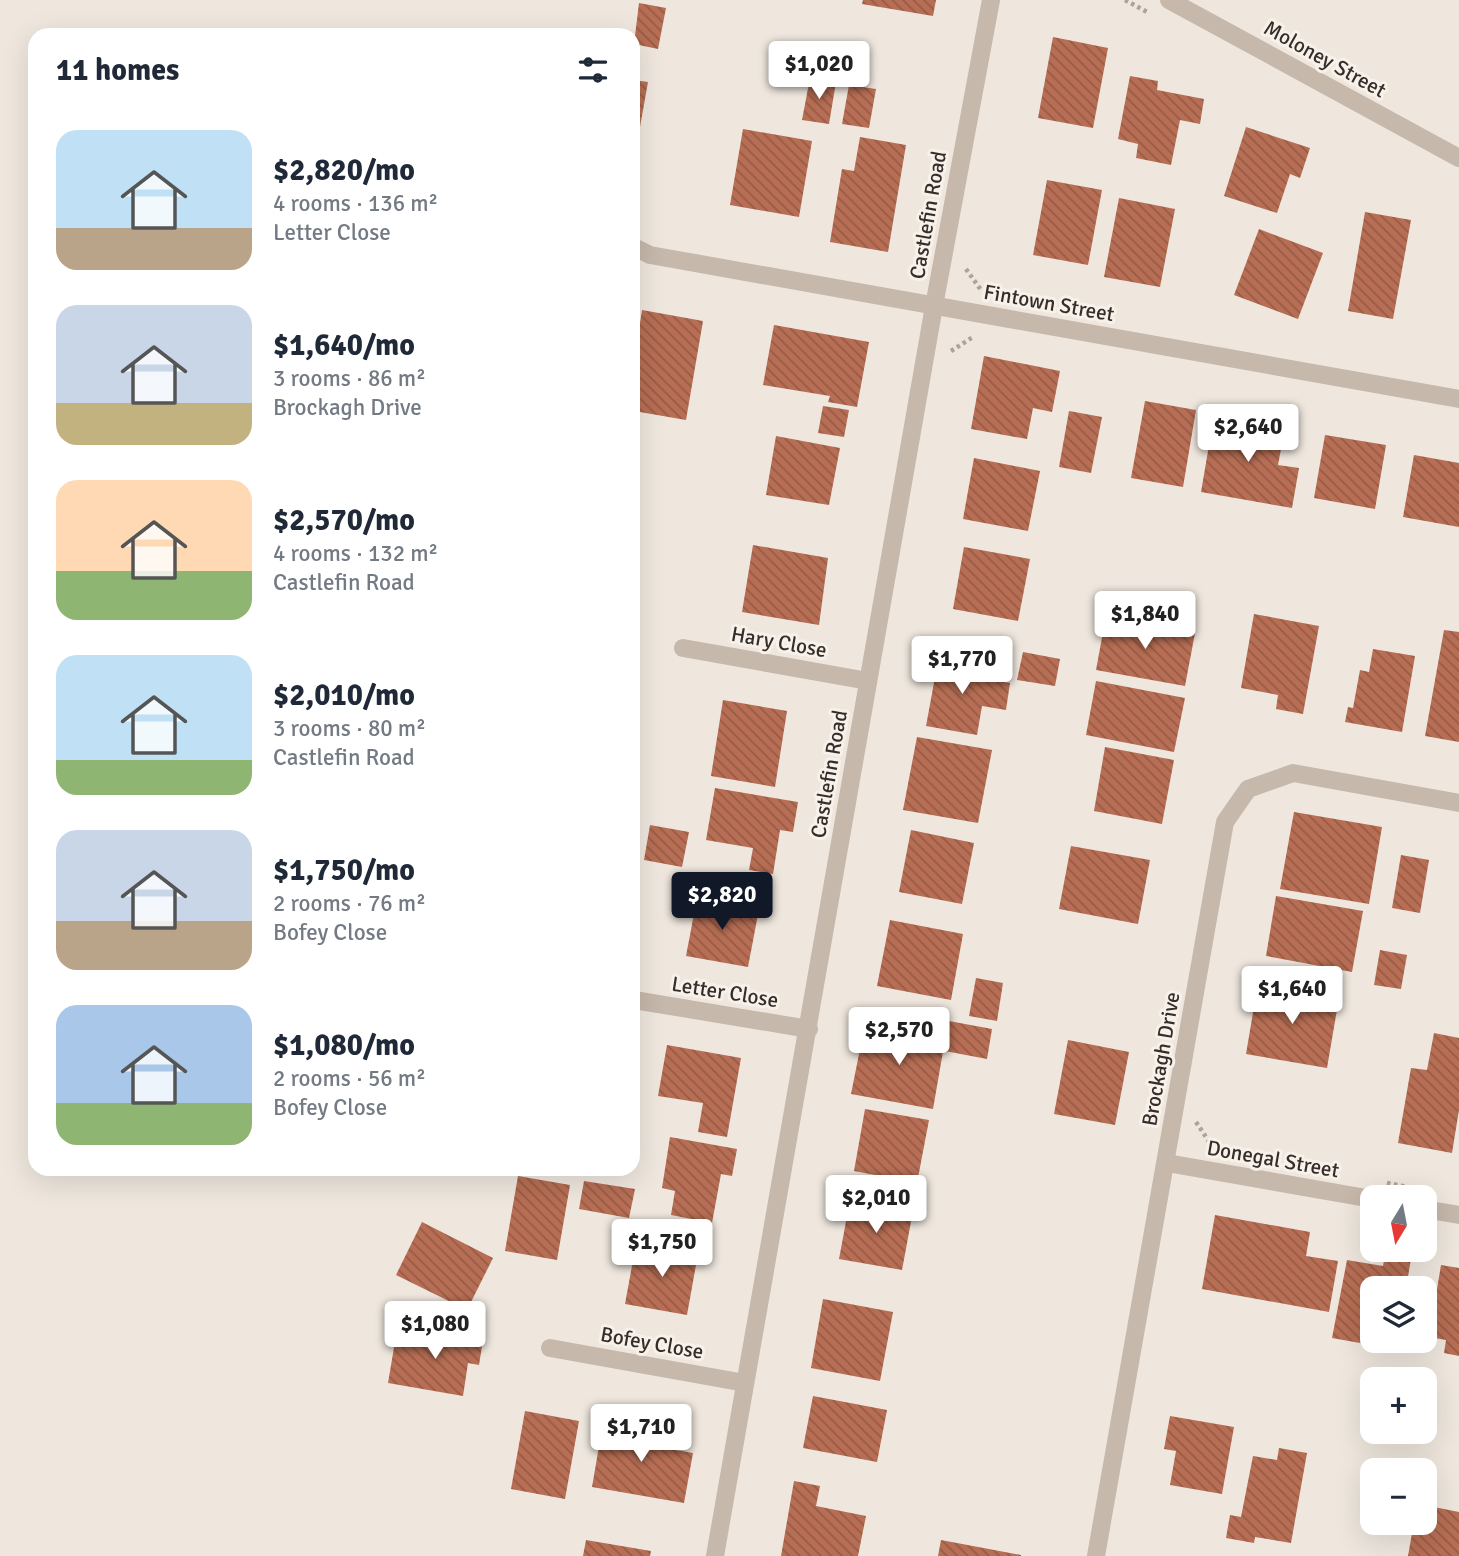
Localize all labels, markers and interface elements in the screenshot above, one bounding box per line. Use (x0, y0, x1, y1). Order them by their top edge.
street label: Moloney Street (1259, 15, 1391, 103)
pin: $1,020 (762, 42, 876, 101)
text: $1,020 (785, 49, 853, 78)
icon: filters (574, 51, 612, 89)
text: 11 homes (56, 52, 179, 89)
street label: Castlefin Road (904, 149, 952, 281)
text: $2,820/mo (273, 152, 415, 189)
icon: home (112, 158, 196, 242)
text: 4 rooms · 136 m² (273, 189, 438, 218)
text: Letter Close (273, 218, 391, 247)
street label: Fintown Street (982, 279, 1116, 327)
text: $1,640/mo (273, 327, 415, 364)
icon: home (112, 333, 196, 417)
text: 3 rooms · 86 m² (273, 364, 426, 393)
text: Brockagh Drive (273, 393, 422, 422)
pin: $2,640 (1191, 405, 1305, 464)
text: $2,640 (1214, 412, 1282, 441)
text: $2,570/mo (273, 502, 415, 539)
icon: home (112, 508, 196, 592)
text: 4 rooms · 132 m² (273, 539, 438, 568)
text: Castlefin Road (273, 568, 415, 597)
pin: $1,840 (1088, 592, 1202, 651)
text: $1,840 (1111, 599, 1179, 628)
street label: Hary Close (729, 621, 829, 663)
pin: $1,770 (905, 636, 1019, 696)
text: $1,770 (928, 644, 996, 673)
text: $2,010/mo (273, 677, 415, 714)
icon: home (112, 683, 196, 767)
street label: Castlefin Road (805, 708, 853, 840)
text: 3 rooms · 80 m² (273, 714, 426, 743)
text: Castlefin Road (273, 743, 415, 772)
text: $1,750/mo (273, 852, 415, 889)
icon: home (112, 858, 196, 942)
pin: $2,820 (665, 872, 779, 932)
text: $2,820 (688, 880, 756, 909)
text: 2 rooms · 76 m² (273, 889, 426, 918)
text: Bofey Close (273, 918, 387, 947)
pin: $1,640 (1235, 967, 1349, 1026)
street label: Letter Close (670, 971, 780, 1013)
text: $1,640 (1258, 974, 1326, 1003)
street label: Brockagh Drive (1136, 990, 1186, 1128)
pin: $2,570 (842, 1007, 956, 1067)
text: $2,570 (865, 1015, 933, 1044)
text: $1,080/mo (273, 1027, 415, 1064)
icon: home (112, 1033, 196, 1117)
text: 2 rooms · 56 m² (273, 1064, 426, 1093)
text: Bofey Close (273, 1093, 387, 1122)
street label: Donegal Street (1205, 1135, 1341, 1183)
pin: $2,010 (819, 1176, 933, 1235)
text: $2,010 (842, 1183, 910, 1212)
north arrow (1360, 1185, 1437, 1262)
map controls (1360, 1185, 1437, 1535)
pin: $1,750 (605, 1220, 719, 1279)
text: $1,750 (628, 1227, 696, 1256)
button: layers (1360, 1276, 1437, 1353)
pin: $1,080 (378, 1302, 492, 1361)
text: $1,080 (401, 1309, 469, 1338)
street label: Bofey Close (598, 1321, 706, 1365)
button: + (1360, 1367, 1437, 1444)
pin: $1,710 (584, 1404, 698, 1464)
text: $1,710 (607, 1412, 675, 1441)
button: − (1360, 1458, 1437, 1535)

